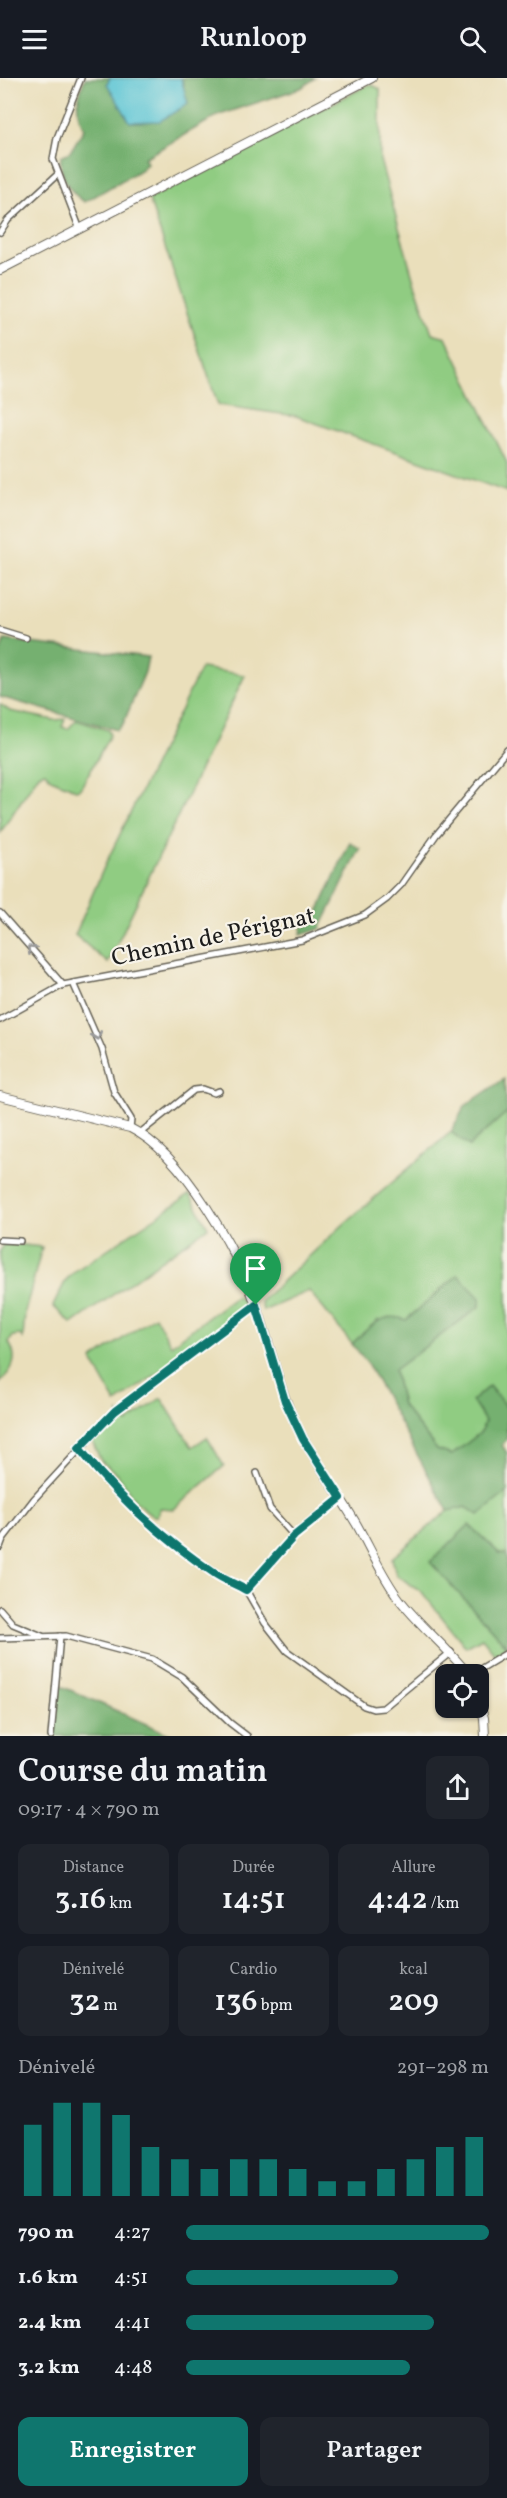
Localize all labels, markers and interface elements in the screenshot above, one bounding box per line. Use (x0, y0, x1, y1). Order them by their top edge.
text: Runloop (200, 20, 307, 58)
icon: menu (18, 23, 51, 56)
icon: search (456, 23, 489, 56)
street label: Chemin de Pérignat (108, 900, 318, 976)
one-way arrow (28, 945, 38, 956)
one-way arrow (90, 1030, 102, 1041)
pin (230, 1243, 281, 1305)
icon: arrive (239, 1252, 272, 1285)
map controls (435, 1664, 489, 1718)
button: locate (435, 1664, 489, 1718)
text: Course du matin (18, 1750, 268, 1796)
button: share (426, 1756, 489, 1819)
text: 09:17 · 4 × 790 m (18, 1796, 160, 1824)
text: Distance (63, 1857, 124, 1879)
text: Durée (232, 1857, 275, 1879)
text: Allure (391, 1857, 436, 1879)
text: 3.16 (55, 1879, 106, 1921)
text: 14:51 (221, 1879, 286, 1921)
text: 4:42 (368, 1879, 428, 1921)
text: km (106, 1893, 132, 1915)
text: /km (428, 1893, 459, 1915)
text: Dénivelé (63, 1959, 124, 1981)
text: Cardio (230, 1959, 277, 1981)
text: kcal (399, 1959, 428, 1981)
text: 32 (69, 1981, 100, 2023)
text: 136 (214, 1981, 257, 2023)
text: 209 (388, 1981, 439, 2023)
text: m (100, 1995, 118, 2017)
text: bpm (257, 1995, 293, 2017)
text: Dénivelé (18, 2054, 95, 2082)
text: 291–298 m (397, 2054, 489, 2082)
text: 790 m (18, 2219, 74, 2247)
text: 4:27 (114, 2219, 151, 2247)
text: 1.6 km (18, 2264, 78, 2292)
text: 4:51 (114, 2264, 148, 2292)
text: 2.4 km (18, 2309, 82, 2337)
text: 4:41 (114, 2309, 150, 2337)
text: 3.2 km (18, 2354, 80, 2382)
text: 4:48 (114, 2354, 152, 2382)
button: Enregistrer (18, 2417, 248, 2486)
button: Partager (260, 2417, 489, 2486)

